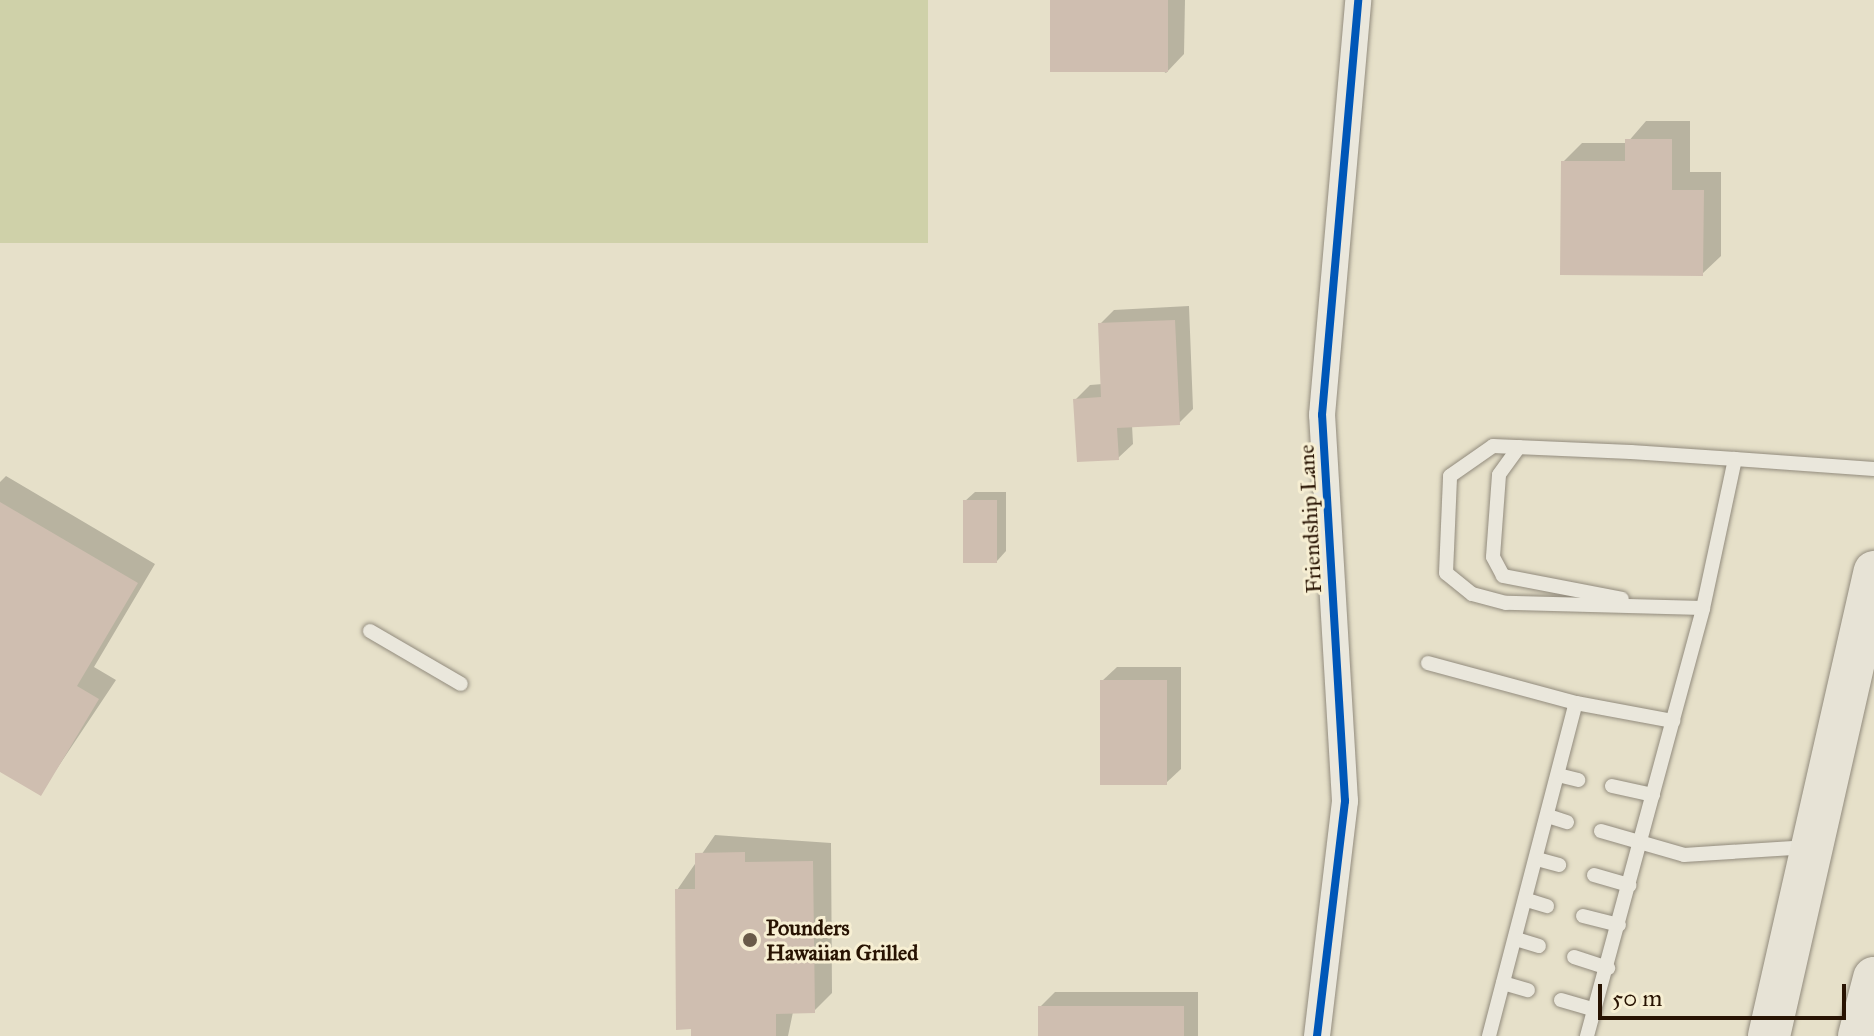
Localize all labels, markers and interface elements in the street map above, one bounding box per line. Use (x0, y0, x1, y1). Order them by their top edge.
street label: Friendship Lane (1293, 444, 1327, 594)
place label: Pounders Hawaiian Grilled (766, 914, 918, 966)
marker: Pounders Hawaiian Grilled (741, 931, 759, 949)
scale bar (1602, 968, 1850, 1018)
text: 50 m (1612, 983, 1662, 1013)

